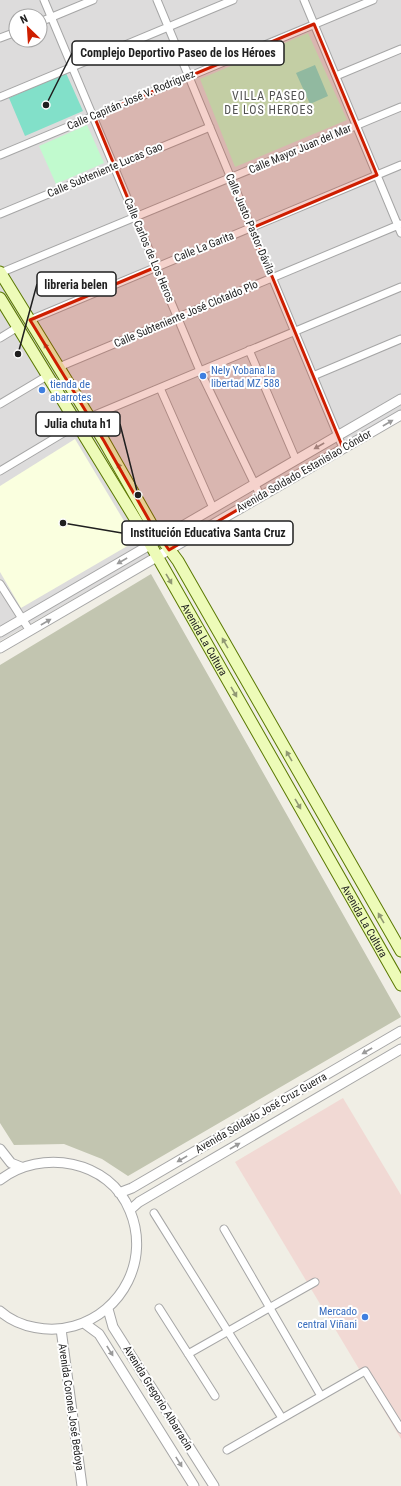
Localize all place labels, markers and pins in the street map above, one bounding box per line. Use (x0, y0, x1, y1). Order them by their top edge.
callout: Complejo Deportivo Paseo de los Héroes (72, 41, 284, 65)
callout: libreria belen (37, 272, 116, 296)
place label: Nely Yobana la libertad MZ 588 (211, 364, 280, 390)
marker: Nely Yobana la libertad MZ 588 (198, 371, 208, 381)
place label: tienda de abarrotes (50, 378, 92, 404)
marker: tienda de abarrotes (37, 385, 47, 395)
callout: Julia chuta h1 (36, 412, 120, 436)
callout: Institución Educativa Santa Cruz (122, 521, 293, 545)
place label: Mercado central Viñani (298, 1305, 357, 1331)
marker: Mercado central Viñani (360, 1312, 370, 1322)

